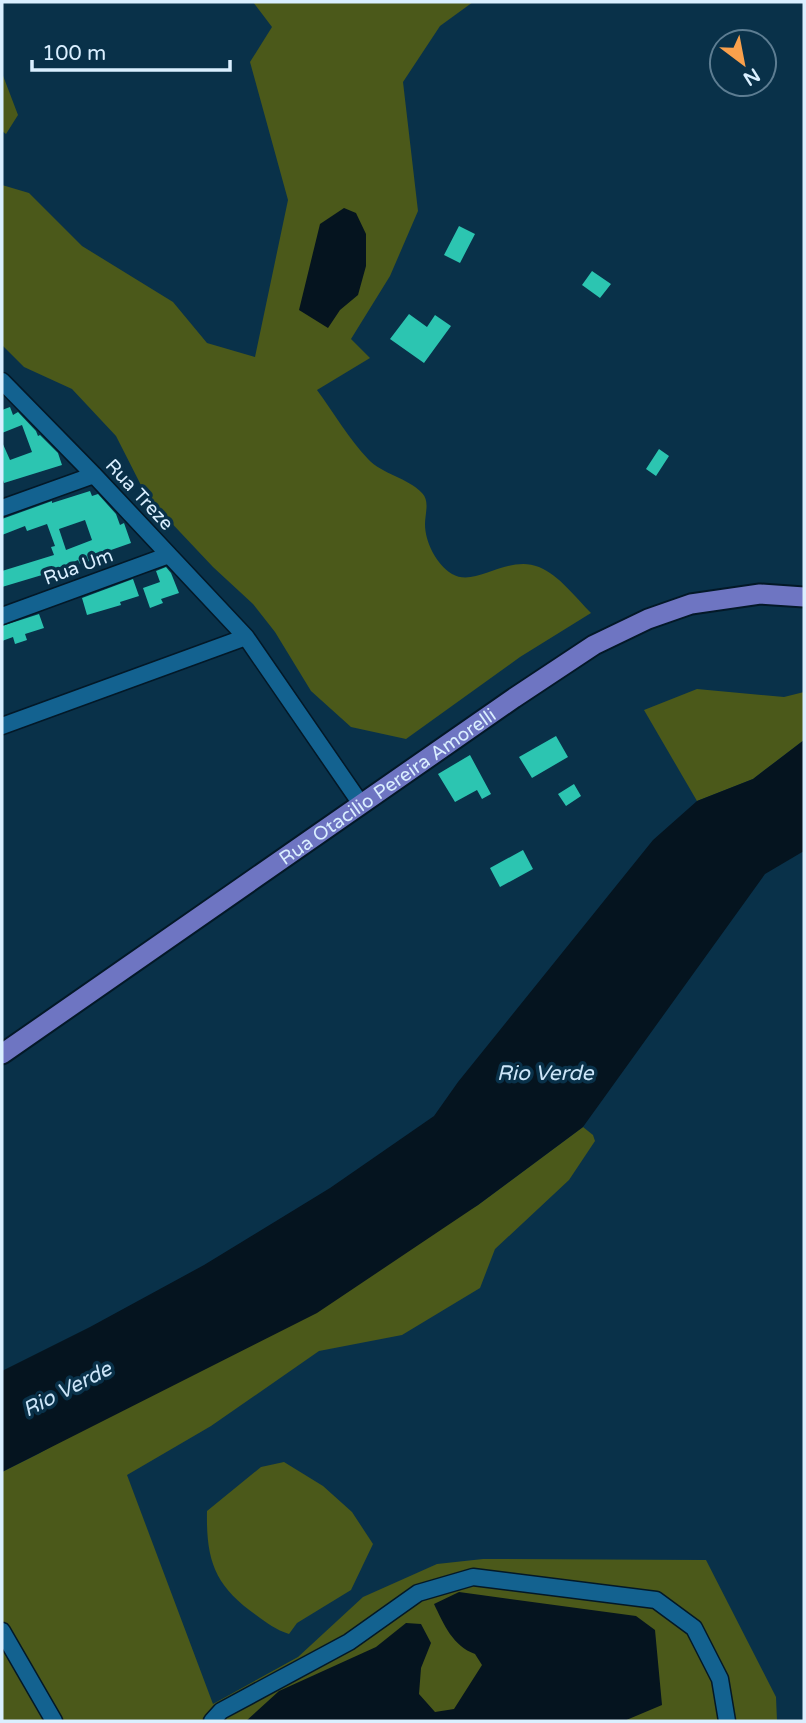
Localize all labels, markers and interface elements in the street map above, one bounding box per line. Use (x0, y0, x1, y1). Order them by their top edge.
scale bar (32, 28, 229, 72)
north arrow (708, 28, 778, 98)
text: 100 m (42, 41, 106, 66)
text: N (739, 63, 764, 90)
street label: Rua Treze (101, 455, 178, 535)
street label: Rua Um (41, 544, 116, 590)
street label: Rua Otacilio Pereira Amorelli (275, 704, 500, 870)
water label: Rio Verde (497, 1061, 594, 1086)
water label: Rio Verde (19, 1356, 117, 1423)

